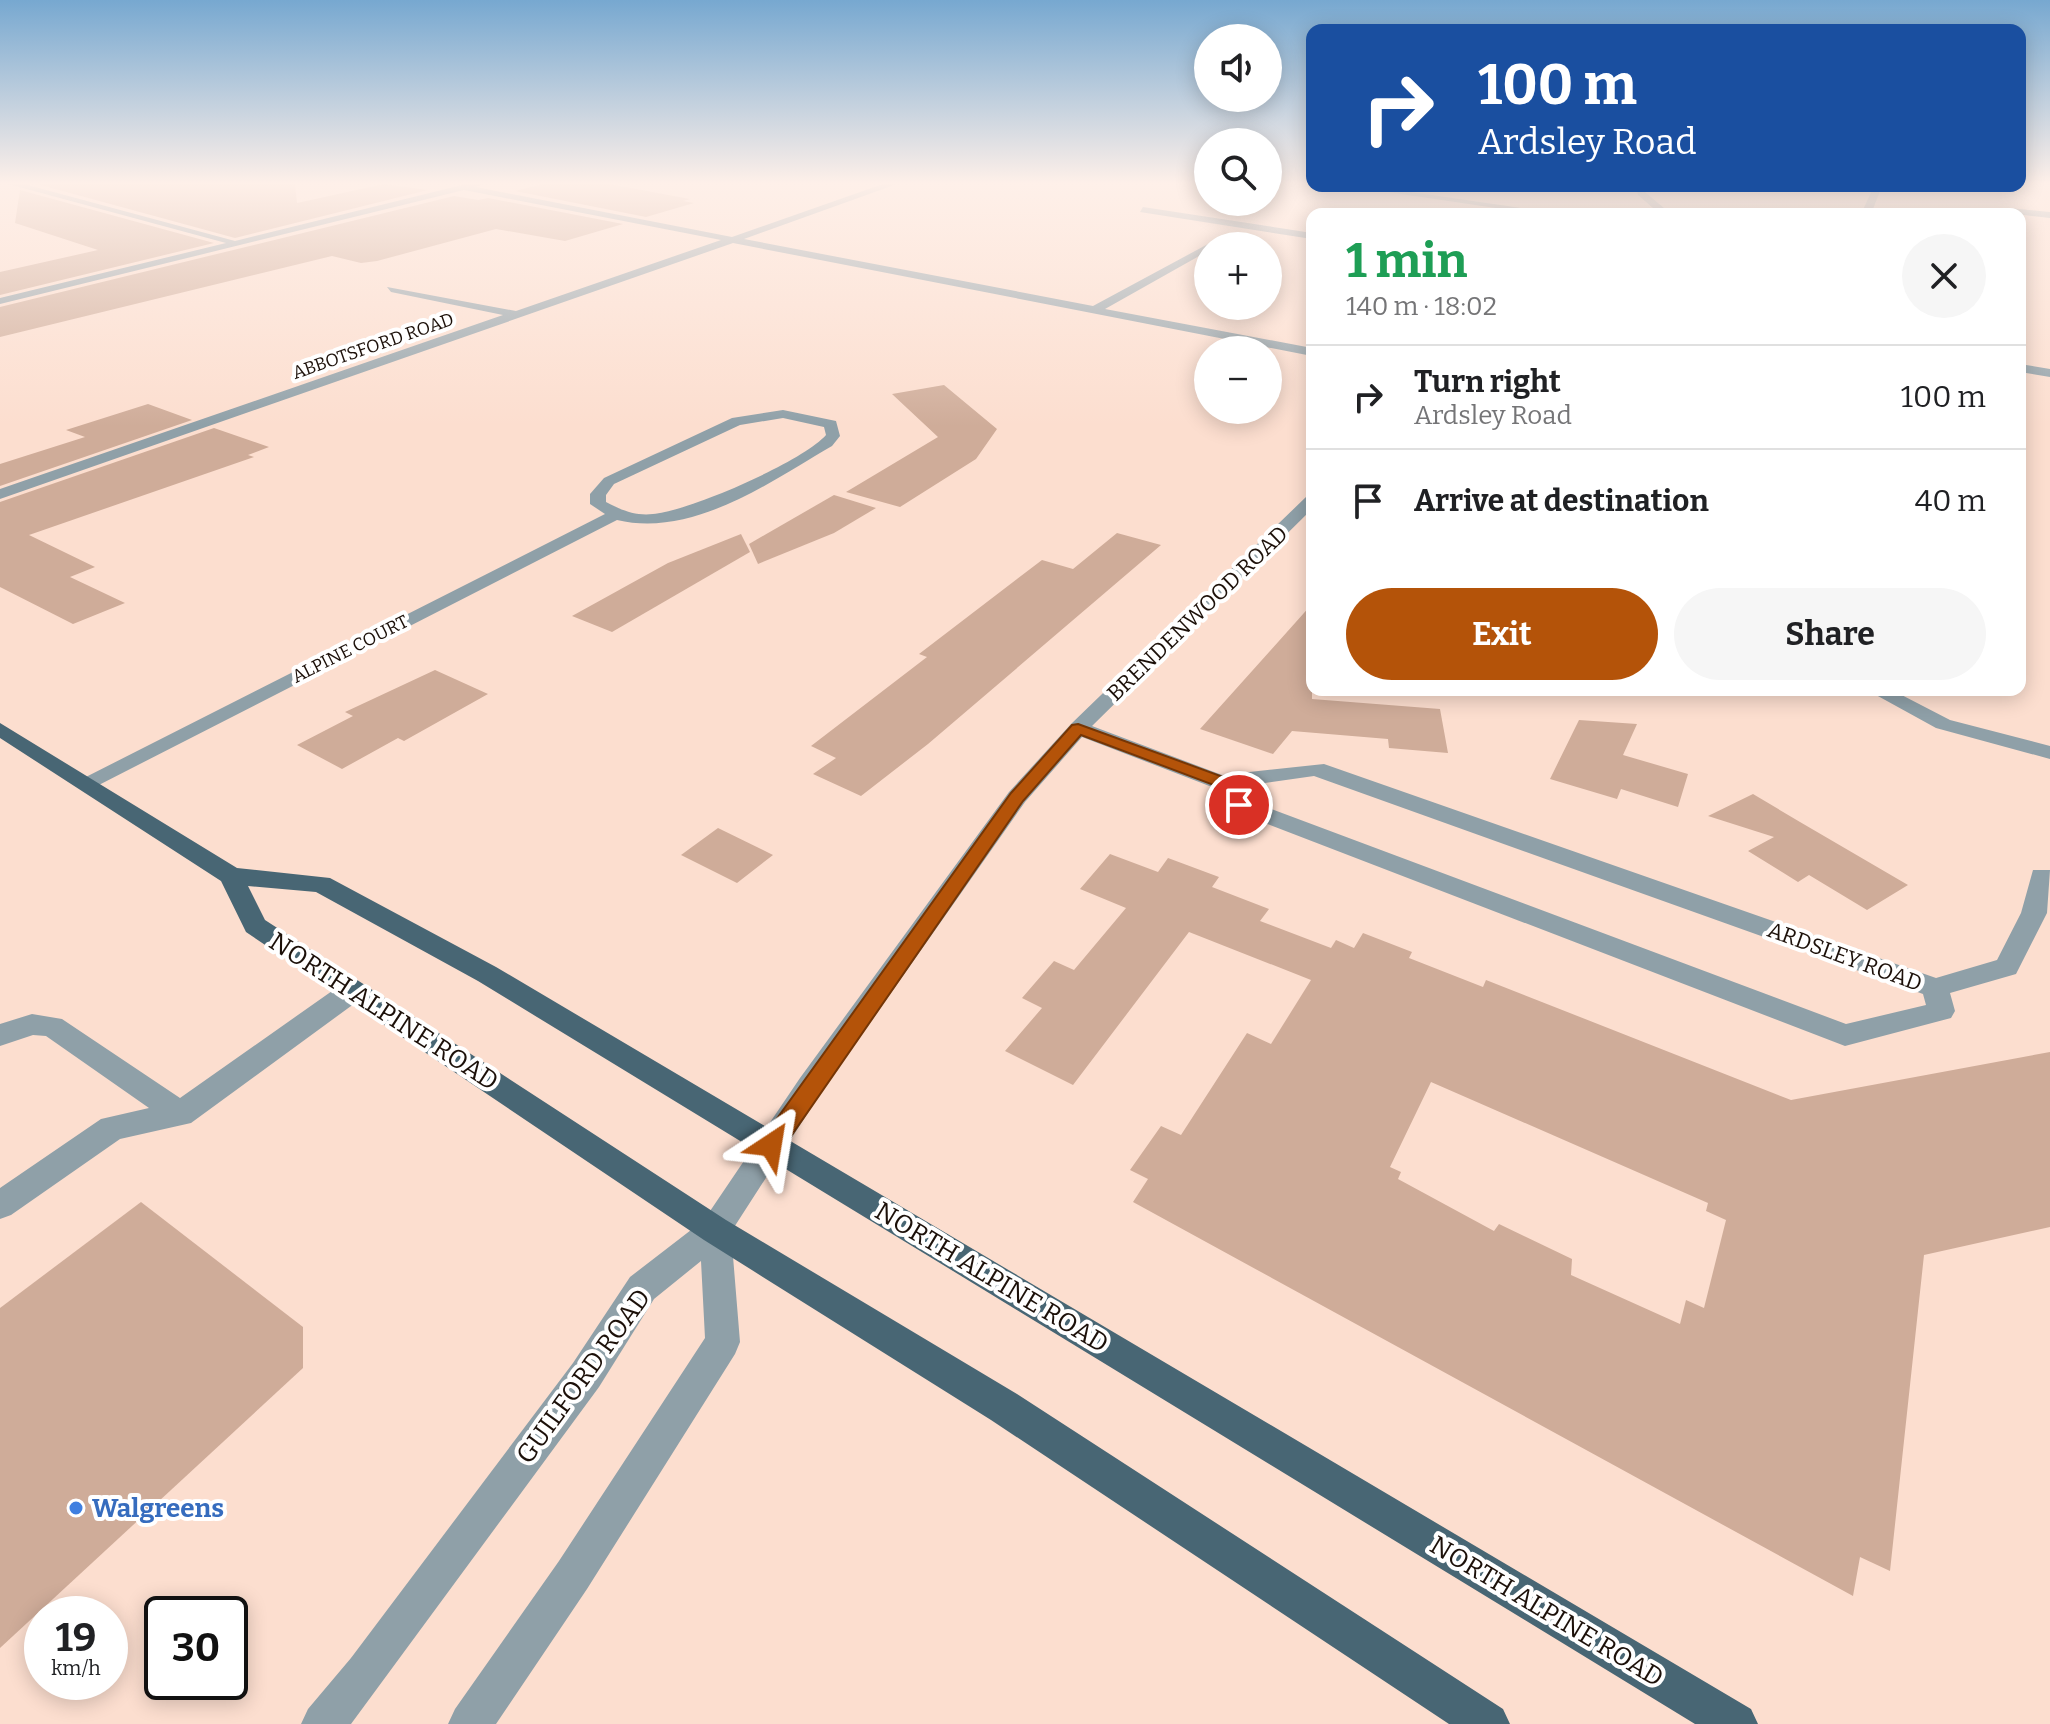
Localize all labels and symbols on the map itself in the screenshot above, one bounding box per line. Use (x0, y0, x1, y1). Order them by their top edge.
street label: ABBOTSFORD ROAD (289, 308, 457, 384)
street label: BRENDENWOOD ROAD (1101, 520, 1293, 707)
street label: ALPINE COURT (288, 610, 412, 688)
pin (1205, 771, 1273, 839)
street label: ARDSLEY ROAD (1764, 916, 1926, 997)
street label: NORTH ALPINE ROAD (264, 926, 504, 1097)
position arrow (729, 1103, 813, 1187)
street label: NORTH ALPINE ROAD (870, 1195, 1114, 1359)
street label: GUILFORD ROAD (510, 1283, 657, 1470)
place label: Walgreens (92, 1493, 224, 1524)
marker: Walgreens (67, 1499, 85, 1517)
street label: NORTH ALPINE ROAD (1425, 1529, 1669, 1693)
speed limit sign: 30 (144, 1596, 248, 1700)

